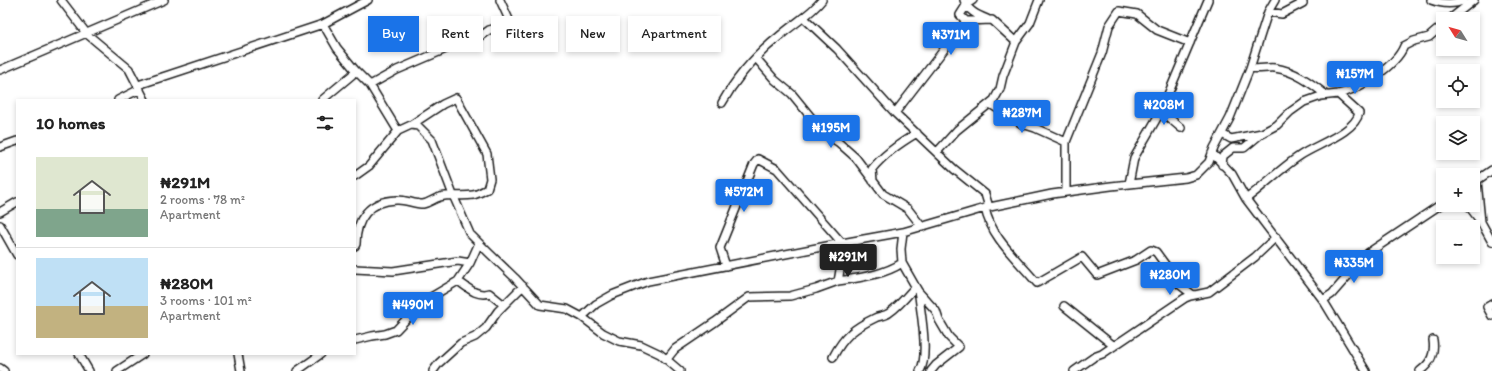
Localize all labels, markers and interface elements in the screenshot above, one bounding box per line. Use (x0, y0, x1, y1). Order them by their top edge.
north arrow (1436, 12, 1480, 56)
map controls (1436, 12, 1480, 264)
chip: Buy (368, 16, 419, 52)
chip: Rent (427, 16, 483, 52)
chip: Filters (491, 16, 558, 52)
chip: New (566, 16, 620, 52)
chip: Apartment (628, 16, 721, 52)
pin: ₦371M (923, 22, 979, 56)
text: ₦371M (932, 27, 970, 42)
pin: ₦157M (1327, 61, 1383, 95)
button: locate (1436, 64, 1480, 108)
text: ₦157M (1336, 66, 1374, 81)
pin: ₦208M (1136, 92, 1192, 126)
text: ₦208M (1144, 97, 1184, 112)
pin: ₦287M (994, 100, 1050, 134)
text: ₦287M (1002, 105, 1042, 120)
icon: filters (314, 112, 336, 134)
text: 10 homes (36, 113, 105, 133)
pin: ₦195M (803, 115, 859, 149)
button: layers (1436, 116, 1480, 160)
text: ₦195M (812, 120, 850, 135)
button: + (1436, 168, 1480, 212)
text: ₦291M (160, 172, 210, 192)
icon: home (68, 173, 116, 221)
pin: ₦572M (716, 179, 772, 213)
text: ₦572M (724, 184, 764, 199)
text: 2 rooms · 78 m² (160, 192, 245, 207)
text: Apartment (160, 207, 221, 222)
button: − (1436, 220, 1480, 264)
pin: ₦291M (820, 244, 876, 278)
text: ₦291M (829, 249, 867, 264)
pin: ₦335M (1326, 250, 1382, 284)
text: ₦335M (1334, 255, 1374, 270)
pin: ₦280M (1142, 262, 1198, 296)
text: ₦280M (1150, 267, 1190, 282)
text: ₦280M (160, 273, 213, 293)
icon: home (68, 274, 116, 322)
pin: ₦490M (385, 292, 441, 326)
text: 3 rooms · 101 m² (160, 293, 252, 308)
text: ₦490M (392, 297, 434, 312)
text: Apartment (160, 308, 221, 323)

